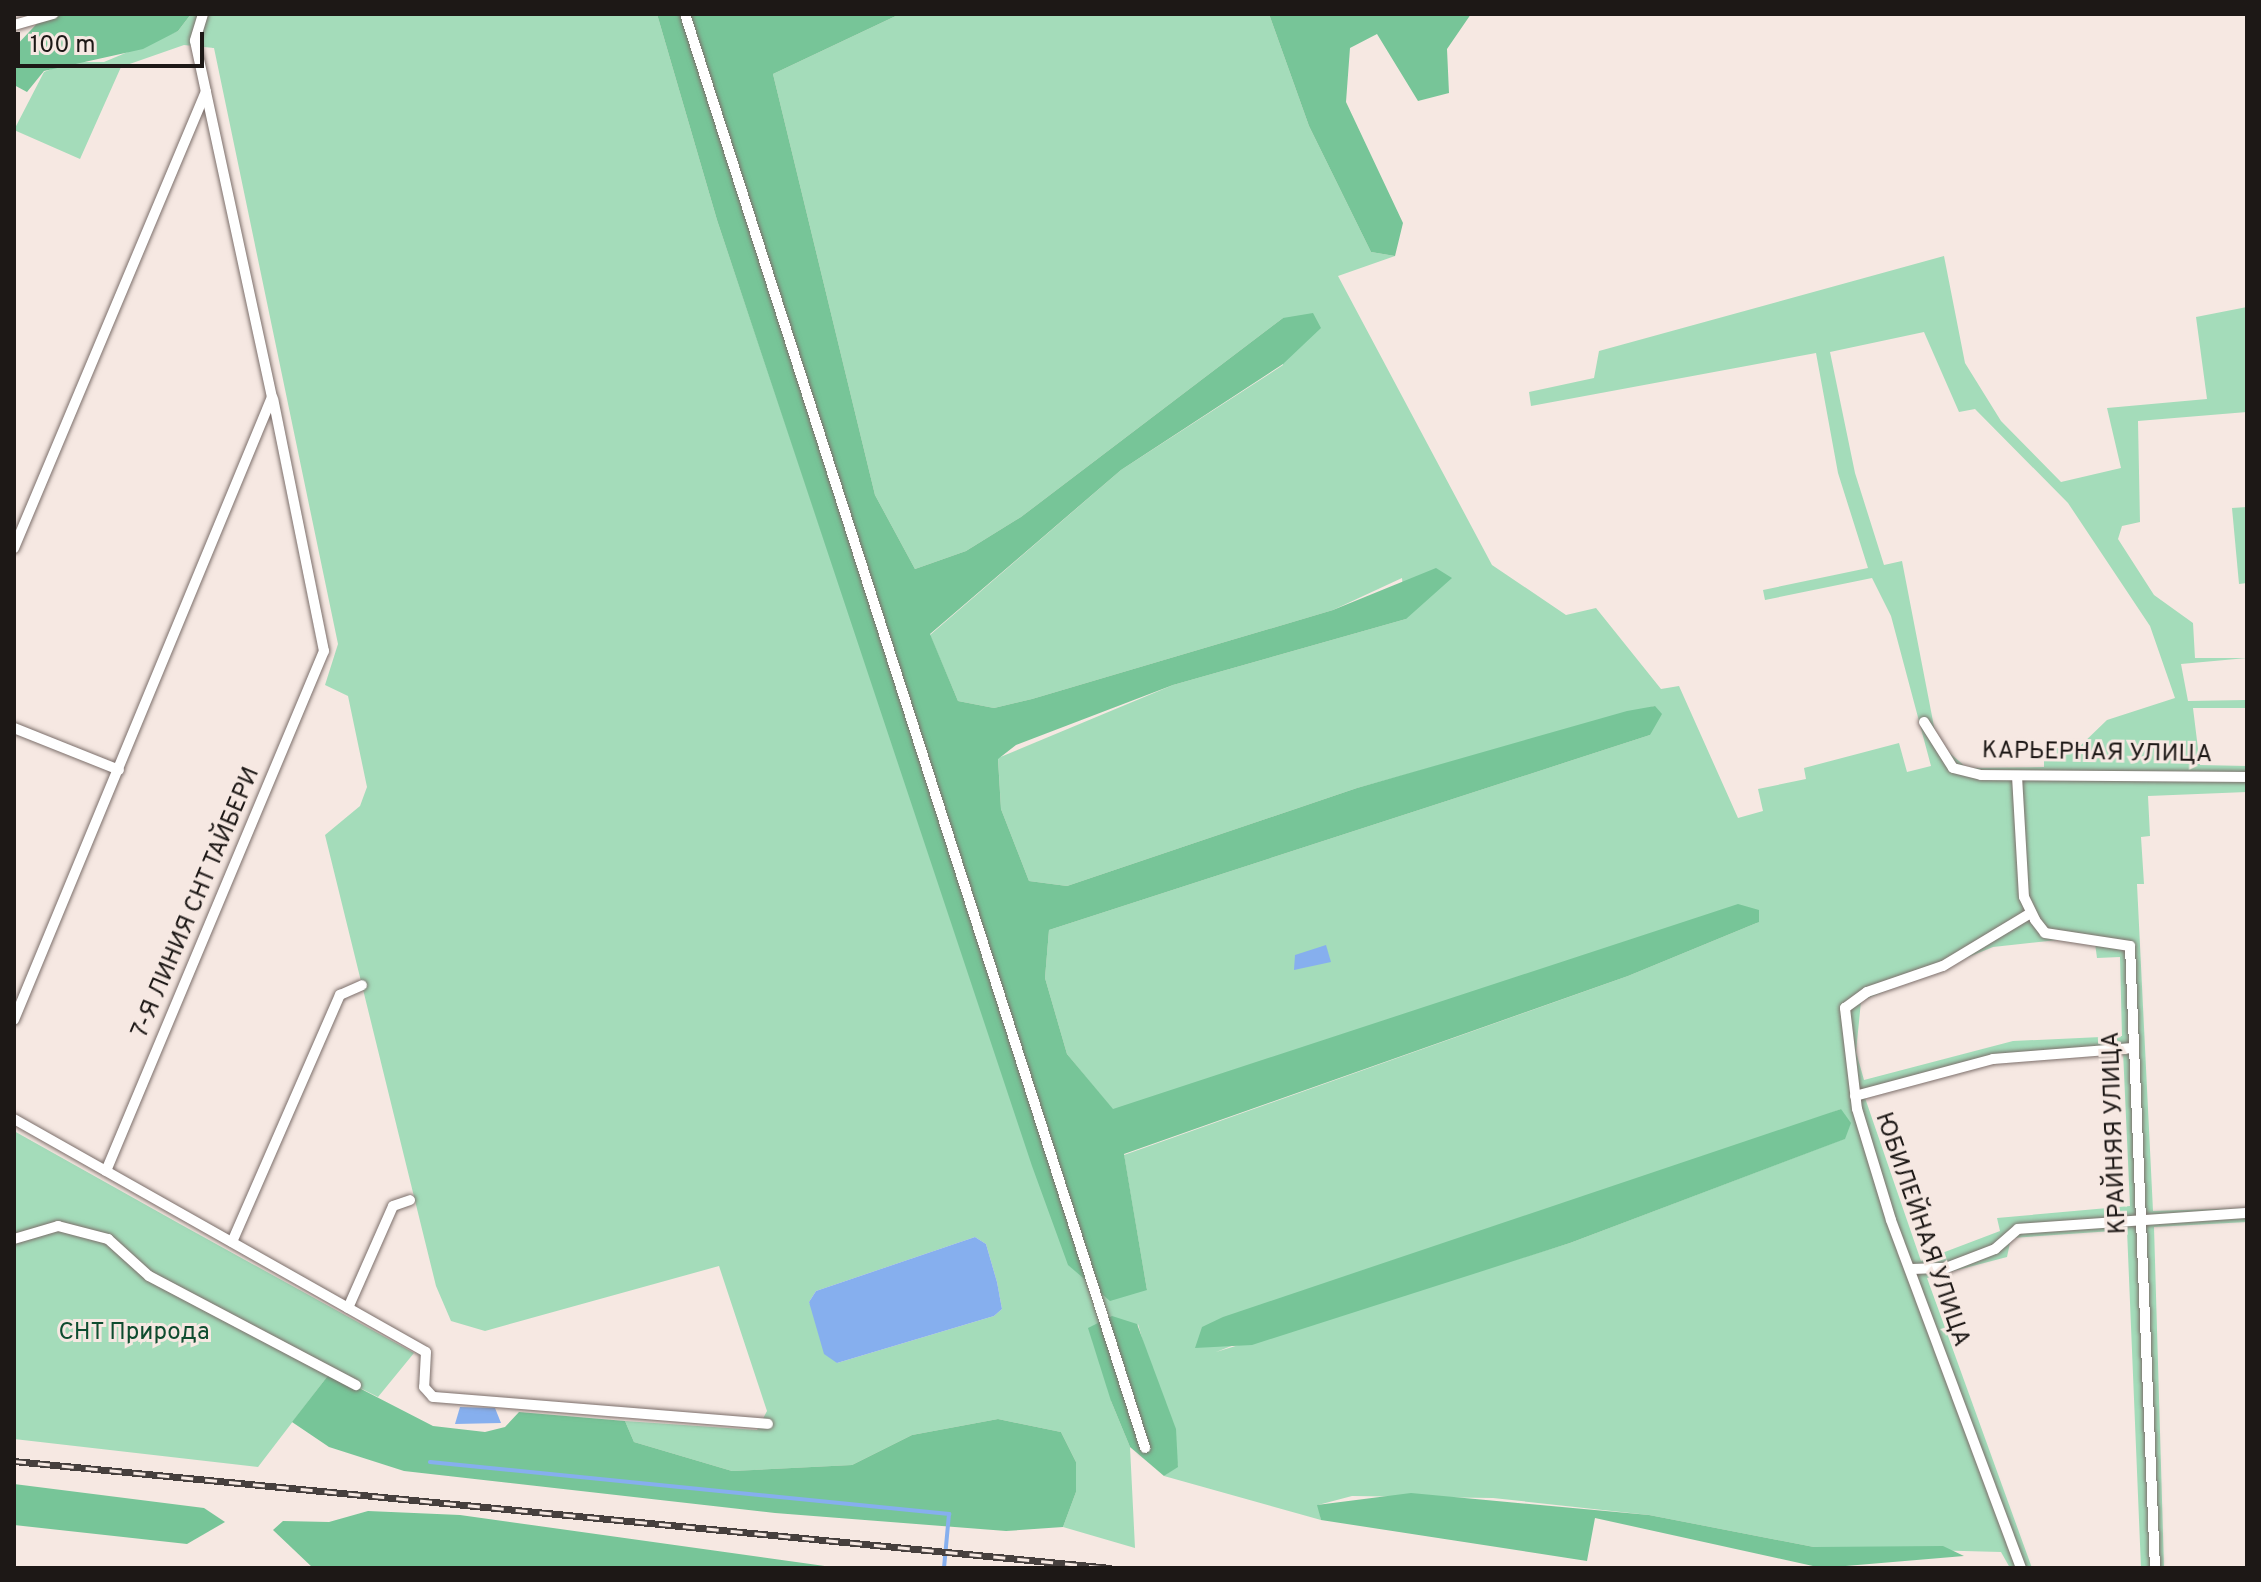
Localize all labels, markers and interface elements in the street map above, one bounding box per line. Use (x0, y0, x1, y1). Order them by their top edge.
scale bar (20, 16, 208, 66)
text: 100 m (30, 31, 96, 61)
street label: КАРЬЕРНАЯ УЛИЦА (1982, 738, 2212, 770)
street label: 7-Я ЛИНИЯ СНТ ТАЙБЕРИ (126, 763, 268, 1043)
street label: КРАЙНЯЯ УЛИЦА (2098, 1031, 2134, 1235)
street label: ЮБИЛЕЙНАЯ УЛИЦА (1867, 1109, 1975, 1351)
park label: СНТ Природа (58, 1320, 210, 1348)

